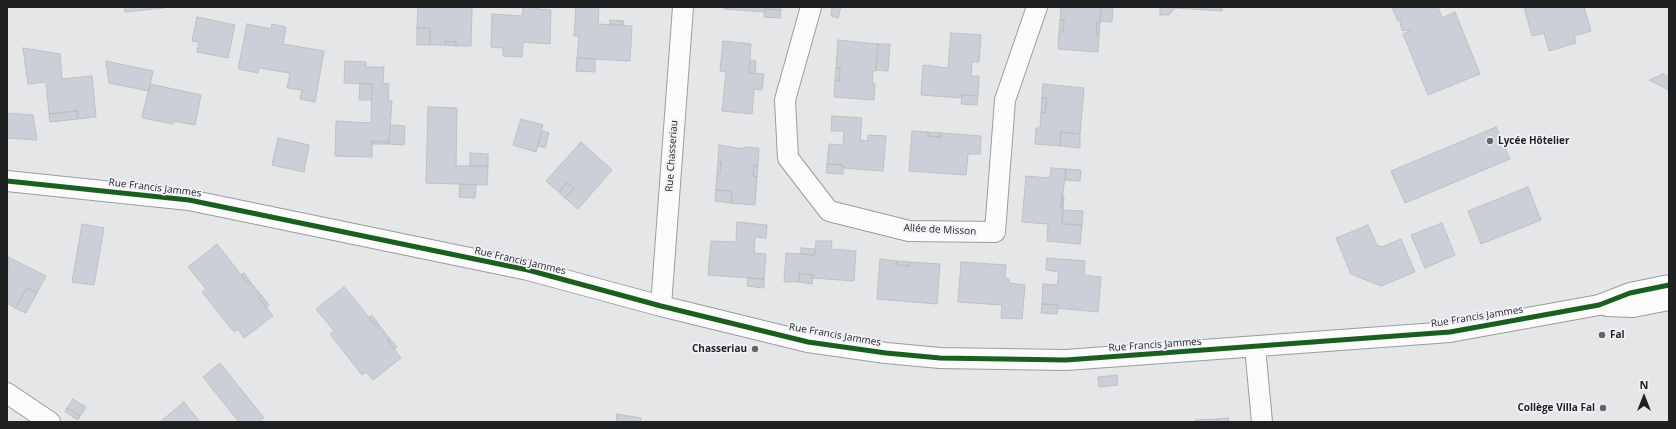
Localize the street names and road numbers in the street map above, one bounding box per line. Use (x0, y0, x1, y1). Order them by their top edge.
street label: Rue Chasseriau (664, 120, 680, 192)
street label: Rue Francis Jammes (108, 176, 202, 200)
street label: Allée de Misson (903, 222, 977, 238)
street label: Rue Francis Jammes (473, 245, 567, 277)
street label: Rue Francis Jammes (1430, 304, 1524, 330)
street label: Rue Francis Jammes (788, 321, 882, 349)
street label: Rue Francis Jammes (1108, 336, 1202, 354)

